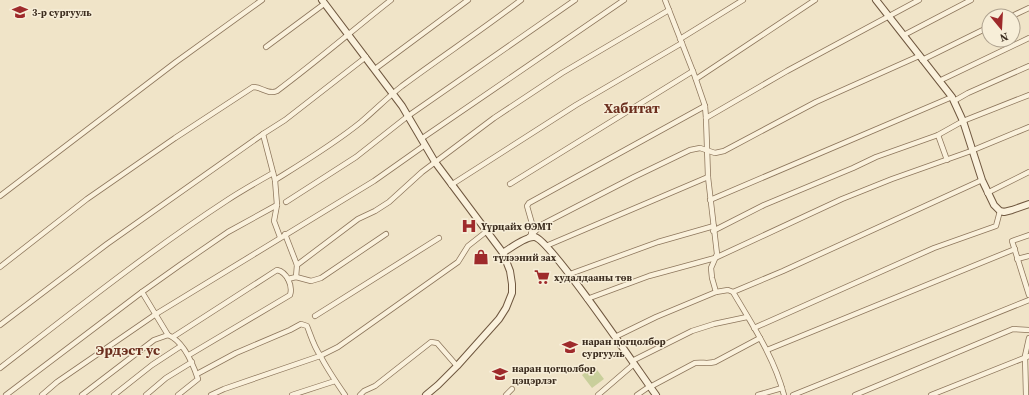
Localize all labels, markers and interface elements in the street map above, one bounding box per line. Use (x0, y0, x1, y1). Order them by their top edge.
school or university icon: 3-р сургууль (11, 3, 29, 21)
place label: 3-р сургууль (32, 6, 92, 19)
north arrow (981, 8, 1021, 48)
text: N (998, 29, 1010, 45)
district label: Хабитат (604, 98, 660, 118)
hospital icon: Үүрцайх ӨЭМТ (460, 217, 478, 235)
place label: Үүрцайх ӨЭМТ (481, 220, 553, 233)
shop icon: түлээний зах (472, 248, 490, 266)
place label: түлээний зах (493, 251, 557, 264)
supermarket icon: худалдааны төв (533, 268, 551, 286)
place label: худалдааны төв (554, 271, 633, 284)
place label: наран цогцолбор сургууль (582, 335, 666, 360)
school or university icon: наран цогцолбор сургууль (561, 338, 579, 356)
district label: Эрдэст ус (96, 340, 160, 360)
place label: наран цогцолбор цэцэрлэг (512, 362, 596, 387)
school or university icon: наран цогцолбор цэцэрлэг (491, 365, 509, 383)

